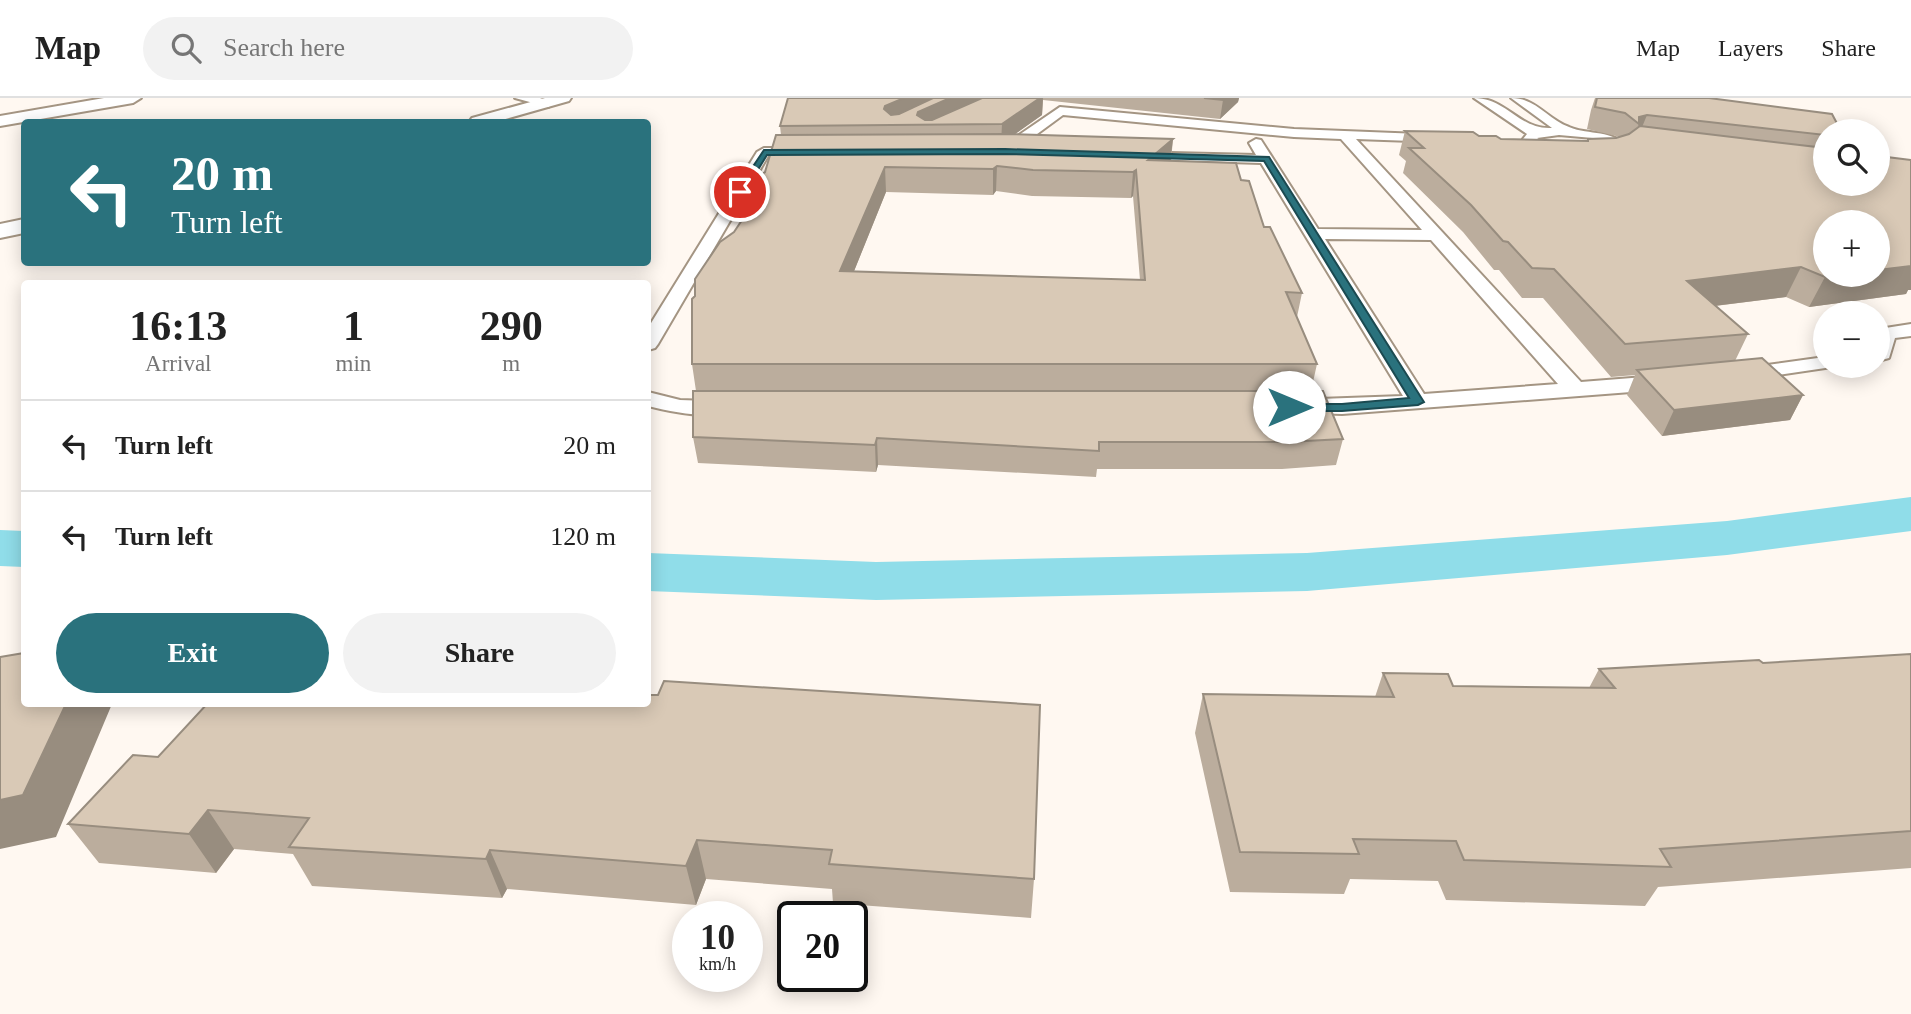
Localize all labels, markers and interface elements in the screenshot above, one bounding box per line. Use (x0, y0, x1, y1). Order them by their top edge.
search box (143, 17, 633, 80)
icon: search (167, 29, 205, 67)
text: Map (35, 30, 101, 66)
text: Search here (223, 33, 345, 62)
text: Map (1636, 35, 1680, 61)
text: Layers (1718, 35, 1783, 61)
text: Share (1821, 35, 1876, 61)
map controls (1813, 119, 1890, 378)
button: search (1813, 119, 1890, 196)
text: 20 m (171, 146, 273, 201)
icon: left (56, 147, 147, 238)
pin (710, 162, 770, 222)
icon: arrive (721, 173, 759, 211)
text: Turn left (171, 204, 283, 240)
button: + (1813, 210, 1890, 287)
button: − (1813, 301, 1890, 378)
text: 16:13 (129, 303, 227, 349)
text: 1 (343, 303, 364, 349)
text: 290 (480, 303, 543, 349)
text: Arrival (145, 351, 212, 376)
text: min (336, 351, 371, 376)
text: m (502, 351, 520, 376)
position arrow (1252, 370, 1326, 444)
icon: left (56, 427, 94, 465)
text: Turn left (115, 431, 213, 460)
text: 20 m (563, 431, 616, 460)
icon: left (56, 518, 94, 556)
text: Turn left (115, 522, 213, 551)
text: 120 m (550, 522, 616, 551)
button: Exit (56, 613, 329, 693)
button: Share (343, 613, 616, 693)
speed limit sign: 20 (777, 901, 868, 992)
text: 10 (700, 918, 735, 957)
text: km/h (699, 954, 736, 974)

